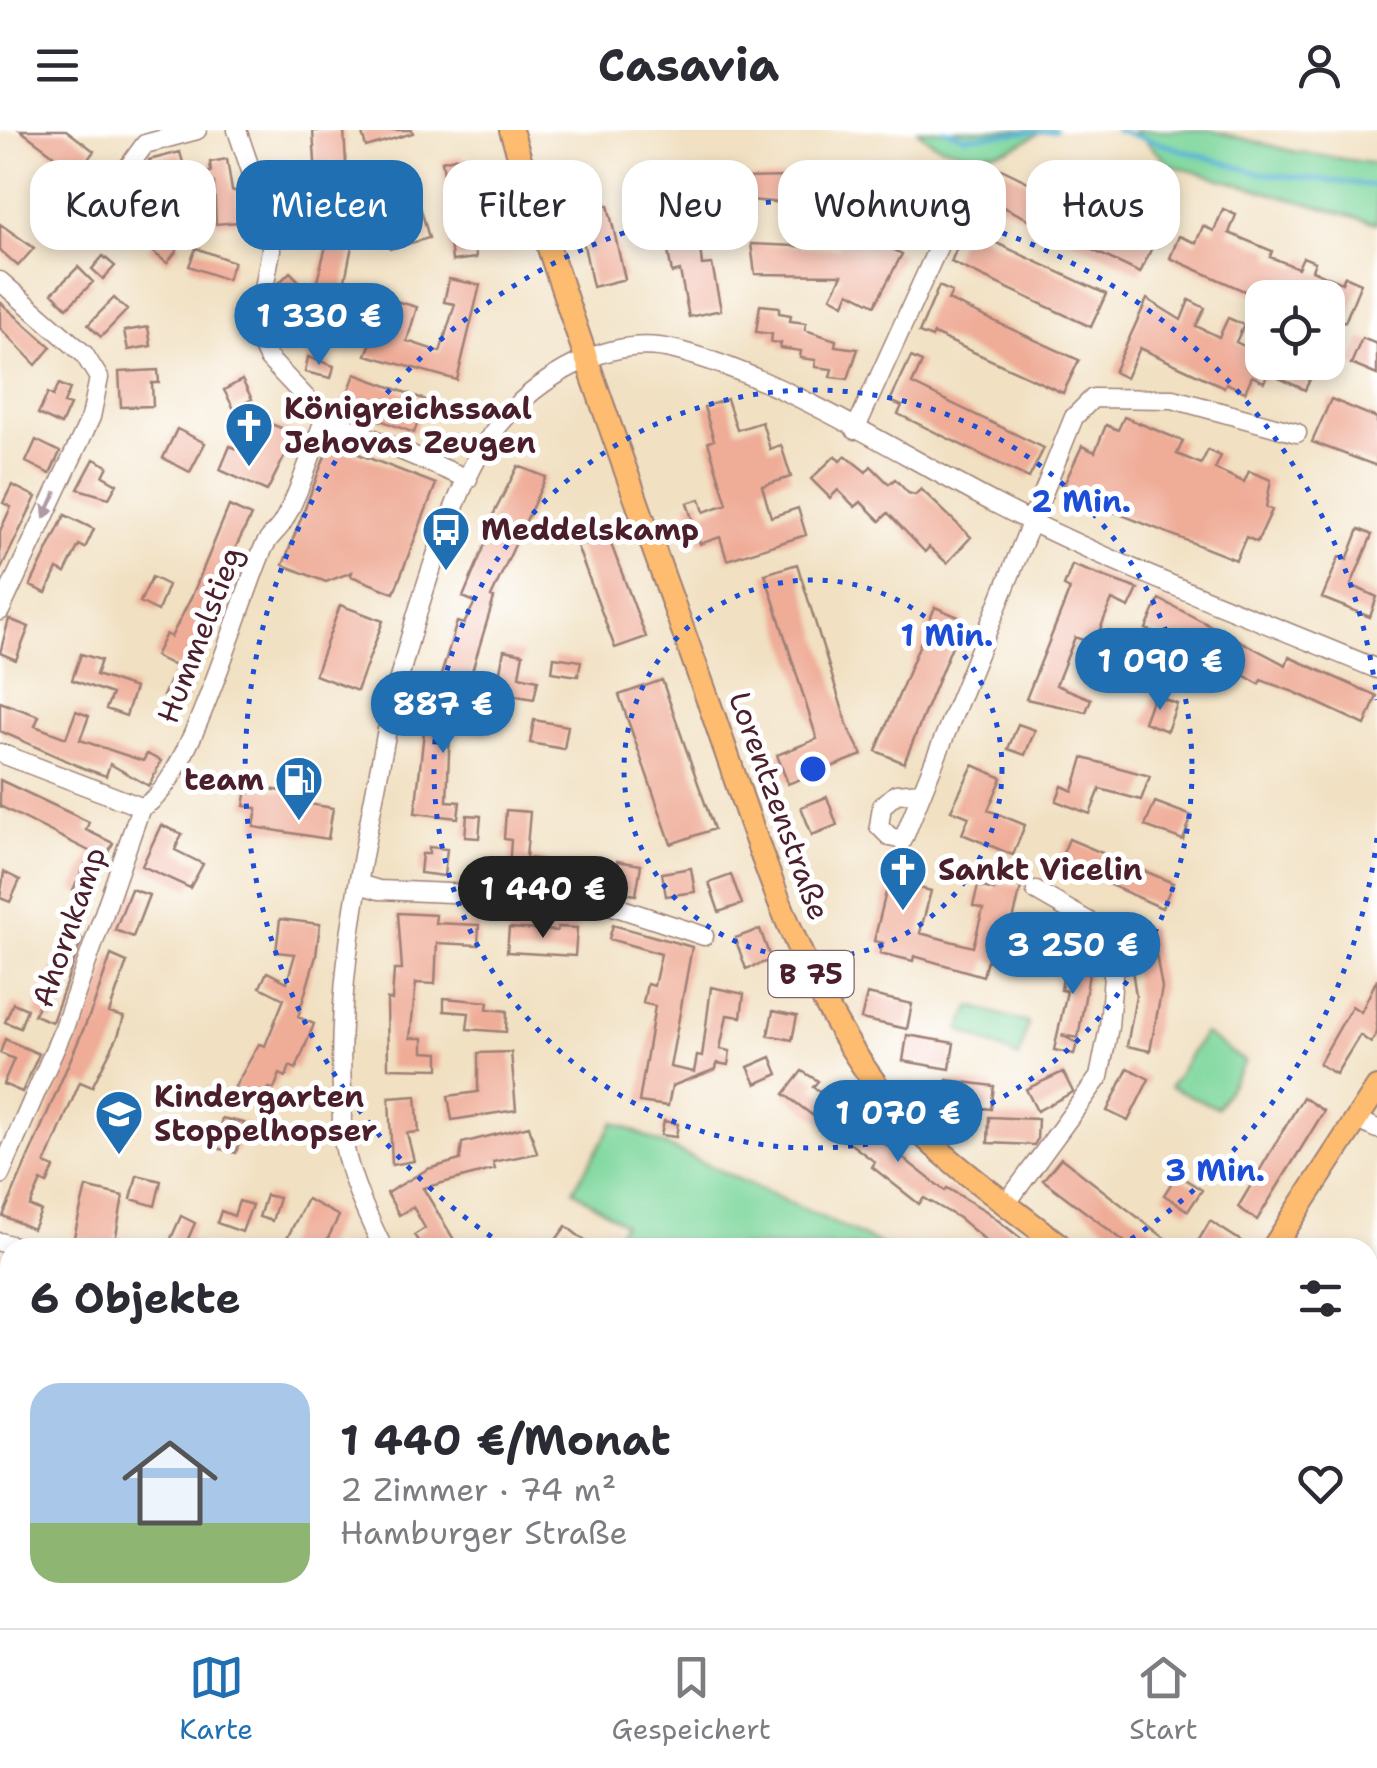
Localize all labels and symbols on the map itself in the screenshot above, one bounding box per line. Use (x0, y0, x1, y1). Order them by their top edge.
pin: 1 330 € (227, 283, 411, 368)
place label: Königreichssaal Jehovas Zeugen (284, 388, 536, 463)
church icon: Königreichssaal Jehovas Zeugen (223, 400, 275, 468)
text: 2 Min. (1031, 481, 1131, 522)
one-way arrow (42, 491, 58, 520)
bus stop icon: Meddelskamp (420, 504, 472, 572)
place label: Meddelskamp (481, 509, 699, 550)
street label: Hummelstieg (147, 541, 252, 729)
text: 1 Min. (901, 615, 993, 656)
pin: 1 090 € (1068, 628, 1252, 713)
pin: 887 € (373, 671, 513, 756)
street label: Lorentzenstraße (719, 686, 840, 926)
centre of rings (795, 751, 831, 787)
fuel station icon: team (273, 754, 325, 822)
place label: team (184, 759, 264, 800)
street label: Ahornkamp (22, 841, 115, 1012)
church icon: Sankt Vicelin (877, 844, 929, 912)
place label: Sankt Vicelin (938, 849, 1143, 890)
pin: 1 440 € (451, 856, 635, 941)
pin: 3 250 € (981, 912, 1165, 997)
road number: B 75 (768, 951, 854, 997)
place label: Kindergarten Stoppelhopser (154, 1076, 377, 1151)
pin: 1 070 € (806, 1080, 990, 1165)
school or university icon: Kindergarten Stoppelhopser (93, 1088, 145, 1156)
text: 3 Min. (1165, 1150, 1265, 1191)

